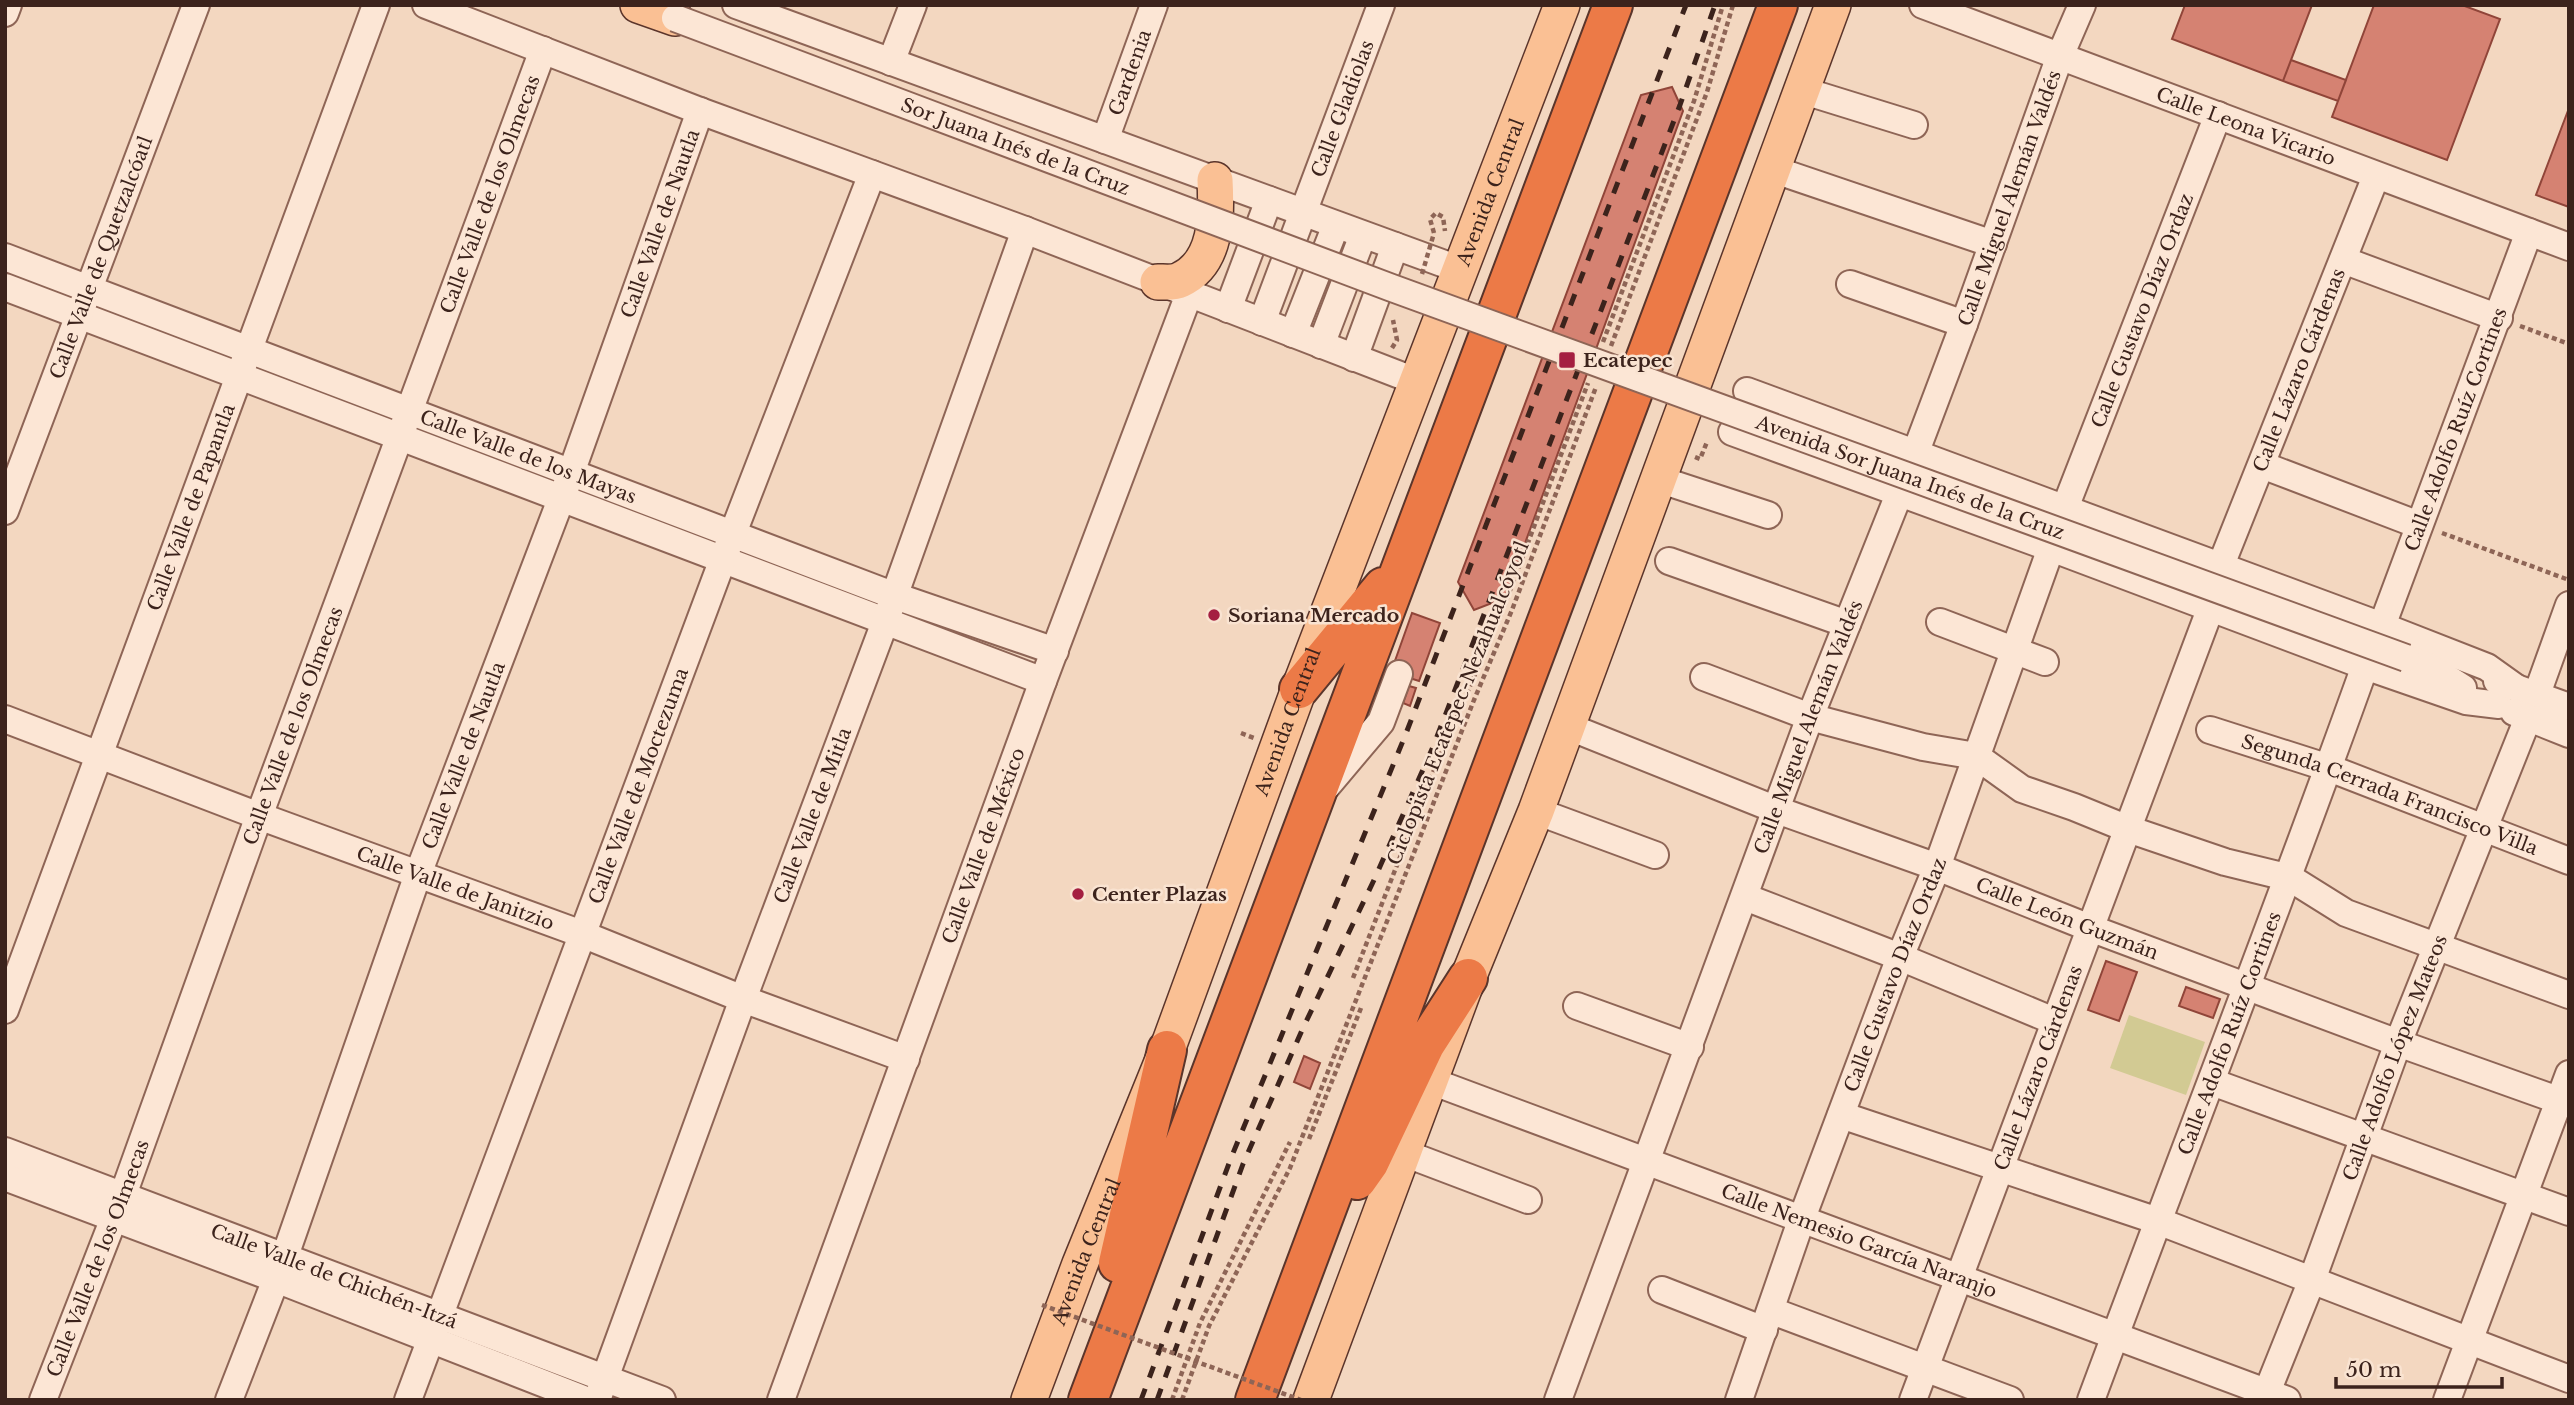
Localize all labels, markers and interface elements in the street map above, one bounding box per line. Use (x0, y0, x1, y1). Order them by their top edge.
street label: Gardenia (1103, 26, 1156, 118)
street label: Calle Gladiolas (1306, 37, 1378, 180)
street label: Calle Miguel Alemán Valdés (1953, 67, 2066, 329)
street label: Calle Valle de los Olmecas (435, 72, 544, 316)
street label: Calle Leona Vicario (2153, 82, 2339, 170)
street label: Sor Juana Inés de la Cruz (898, 93, 1133, 200)
street label: Avenida Central (1451, 115, 1529, 270)
street label: Calle Valle de Nautla (616, 126, 704, 321)
street label: Calle Valle de Quetzalcóatl (44, 133, 157, 382)
street label: Calle Gustavo Díaz Ordaz (2086, 190, 2198, 431)
street label: Calle Lázaro Cárdenas (2248, 265, 2350, 475)
street label: Calle Adolfo Ruíz Cortines (2399, 304, 2511, 554)
place label: Ecatepec (1583, 349, 1673, 372)
marker: Ecatepec (1557, 350, 1577, 370)
street label: Calle Valle de Papantla (142, 400, 240, 614)
street label: Calle Valle de los Mayas (417, 405, 640, 508)
street label: Avenida Sor Juana Inés de la Cruz (1752, 410, 2068, 544)
street label: Ciclopista Ecatepec-Nezahualcóyotl (1382, 538, 1534, 868)
street label: Calle Miguel Alemán Valdés (1749, 597, 1867, 857)
street label: Calle Valle de los Olmecas (238, 603, 347, 848)
place label: Soriana Mercado (1228, 604, 1399, 627)
marker: Soriana Mercado (1206, 607, 1222, 623)
street label: Avenida Central (1249, 644, 1325, 800)
street label: Calle Valle de Nautla (417, 658, 510, 852)
street label: Calle Valle de Moctezuma (583, 664, 693, 907)
street label: Calle Valle de Mitla (769, 724, 856, 907)
street label: Segunda Cerrada Francisco Villa (2239, 729, 2542, 860)
street label: Calle Valle de México (937, 744, 1029, 947)
street label: Calle Valle de Janitzio (353, 841, 557, 934)
street label: Calle Gustavo Díaz Ordaz (1839, 855, 1951, 1095)
street label: Calle León Guzmán (1973, 872, 2162, 964)
place label: Center Plazas (1092, 883, 1227, 906)
marker: Center Plazas (1070, 886, 1086, 902)
street label: Calle Adolfo Ruíz Cortines (2173, 908, 2285, 1158)
street label: Calle Adolfo López Mateos (2337, 931, 2452, 1184)
street label: Calle Lázaro Cárdenas (1989, 962, 2087, 1173)
street label: Calle Valle de los Olmecas (42, 1136, 153, 1380)
street label: Avenida Central (1046, 1175, 1125, 1329)
street label: Calle Nemesio García Naranjo (1718, 1179, 2000, 1302)
street label: Calle Valle de Chichén-Itzá (208, 1219, 461, 1333)
scale bar (2336, 1346, 2502, 1390)
text: 50 m (2346, 1357, 2402, 1383)

